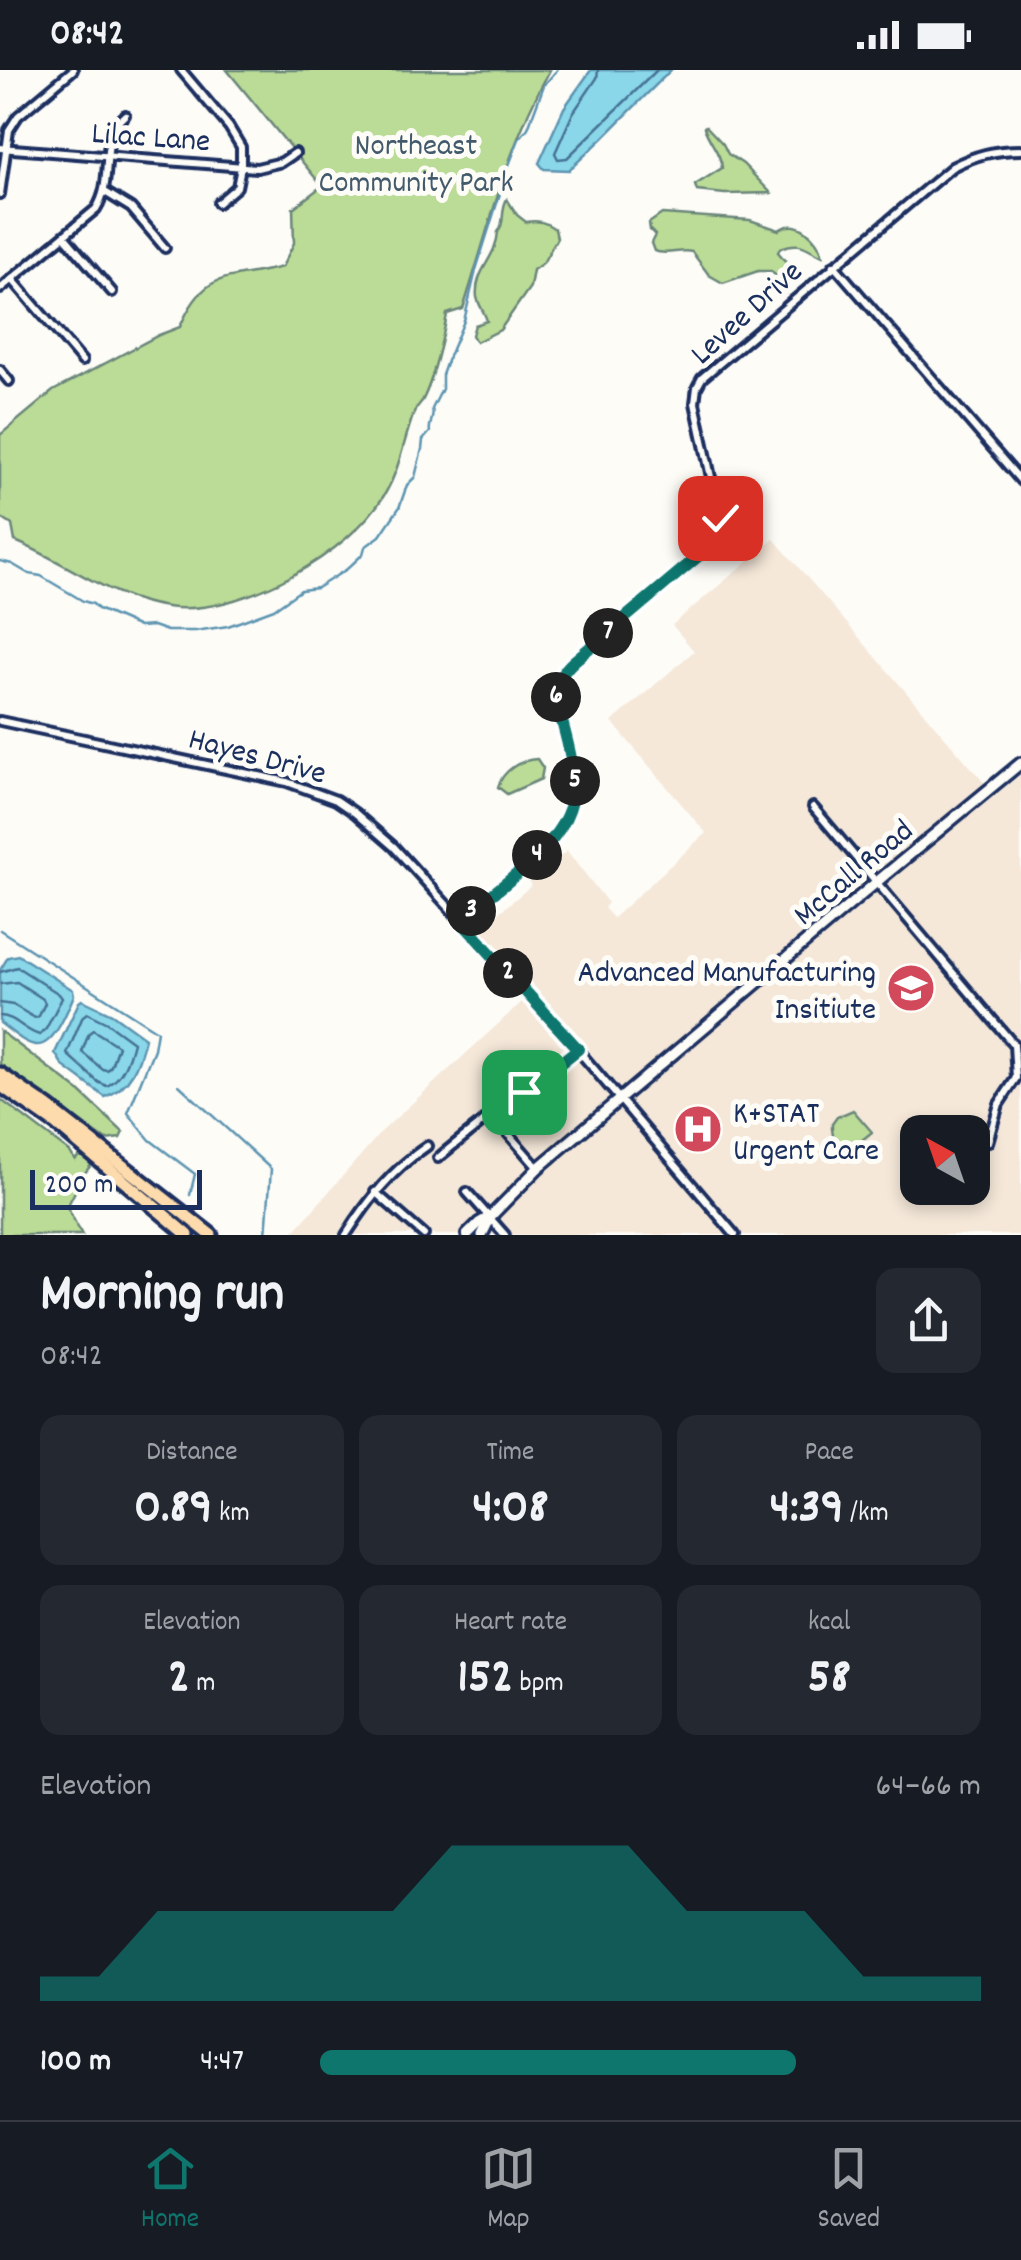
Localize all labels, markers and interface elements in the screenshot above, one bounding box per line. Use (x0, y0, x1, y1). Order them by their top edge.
text: 08:42 (50, 8, 125, 63)
street label: Lilac Lane (90, 113, 211, 167)
park label: Northeast Community Park (318, 125, 514, 208)
street label: Levee Drive (682, 252, 815, 378)
pin (678, 476, 763, 561)
icon: check (693, 491, 748, 546)
pin: 7 (583, 608, 633, 658)
text: 7 (603, 613, 613, 653)
pin: 6 (531, 672, 581, 722)
text: 6 (549, 677, 563, 717)
street label: Hayes Drive (183, 718, 331, 799)
pin: 5 (550, 756, 600, 806)
text: 5 (569, 761, 581, 801)
street label: McCall Road (785, 811, 925, 939)
pin: 4 (512, 830, 562, 880)
text: 4 (531, 835, 543, 875)
pin: 3 (446, 886, 496, 936)
text: 3 (465, 891, 477, 931)
pin: 2 (483, 948, 533, 998)
place label: Advanced Manufacturing Insitiute (578, 952, 876, 1035)
text: 2 (502, 953, 514, 993)
school or university icon: Advanced Manufacturing Insitiute (885, 962, 937, 1014)
pin (482, 1050, 567, 1135)
icon: arrive (497, 1065, 552, 1120)
place label: K+STAT Urgent Care (733, 1093, 879, 1176)
hospital icon: K+STAT Urgent Care (672, 1103, 724, 1155)
north arrow (900, 1115, 990, 1205)
map controls (900, 1115, 990, 1205)
scale bar (30, 1165, 202, 1210)
text: 200 m (45, 1167, 113, 1207)
text: Morning run (40, 1258, 284, 1337)
button: share (876, 1268, 981, 1373)
text: 08:42 (40, 1335, 103, 1381)
text: Distance (146, 1434, 238, 1474)
text: Time (487, 1434, 534, 1474)
text: Pace (804, 1434, 854, 1474)
text: 0.89 (134, 1474, 213, 1546)
text: 4:08 (472, 1474, 549, 1546)
text: 4:39 (770, 1474, 844, 1546)
text: km (213, 1495, 250, 1535)
text: /km (844, 1495, 889, 1535)
text: Elevation (143, 1604, 241, 1644)
text: Heart rate (454, 1604, 567, 1644)
text: kcal (808, 1604, 850, 1644)
text: 2 (168, 1644, 190, 1716)
text: 152 (457, 1644, 513, 1716)
text: 58 (808, 1644, 851, 1716)
text: m (190, 1665, 216, 1705)
text: bpm (513, 1665, 564, 1705)
text: Elevation (40, 1765, 151, 1811)
text: 64–66 m (875, 1765, 981, 1811)
text: 100 m (40, 2040, 111, 2086)
text: 4:47 (200, 2040, 244, 2086)
tab: Home (141, 2141, 199, 2241)
tab: Map (481, 2141, 536, 2241)
tab: Saved (818, 2141, 880, 2241)

